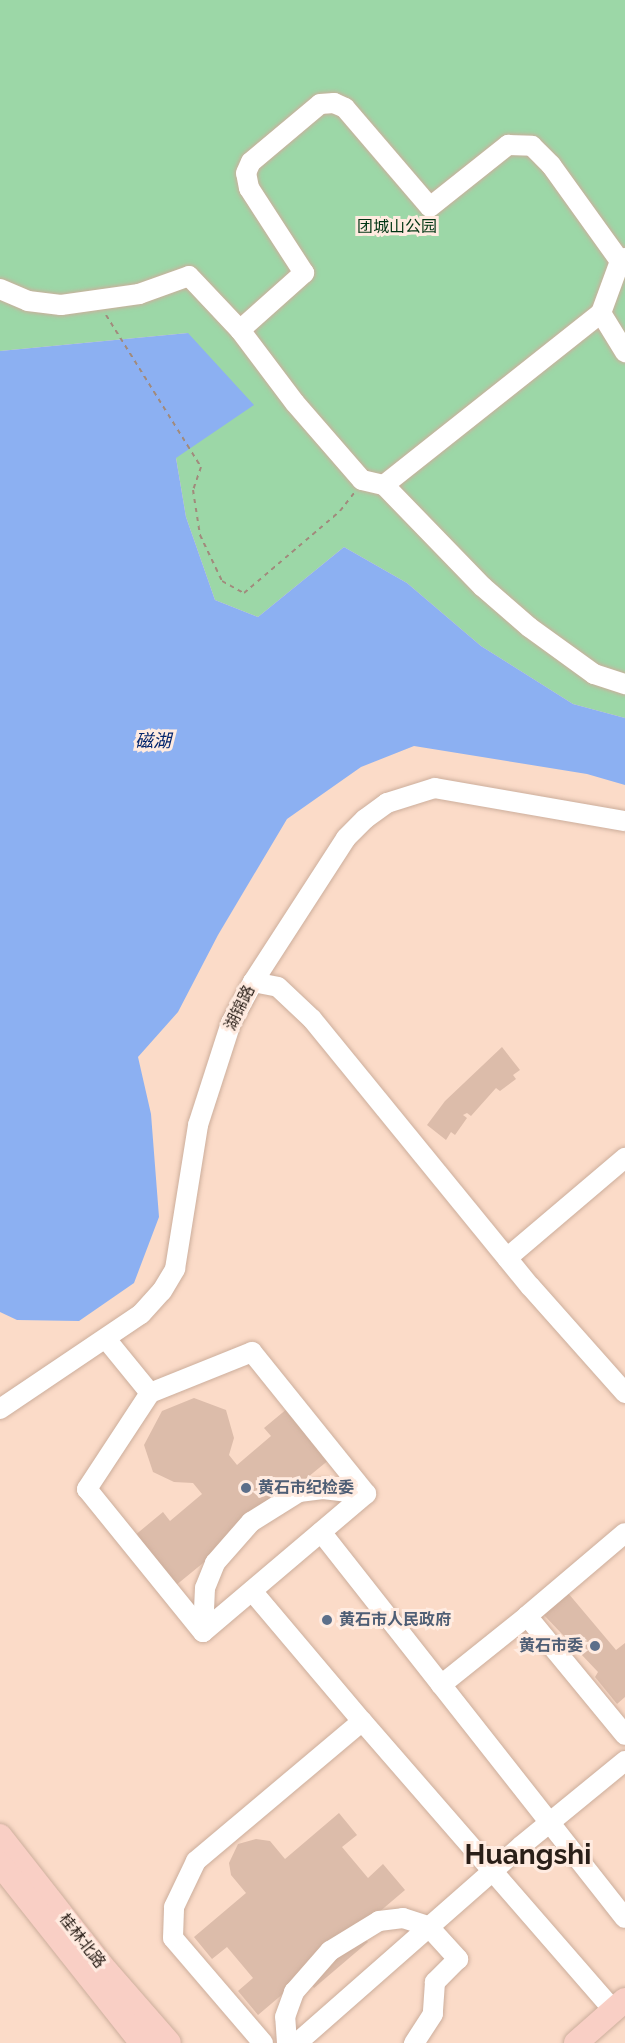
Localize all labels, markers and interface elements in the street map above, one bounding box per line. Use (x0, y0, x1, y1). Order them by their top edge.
park label: 团城山公园 (357, 217, 437, 237)
water label: 磁湖 (135, 730, 171, 752)
street label: 湖锦路 (221, 982, 259, 1034)
place label: 黄石市纪检委 (258, 1478, 354, 1498)
marker: 黄石市纪检委 (239, 1481, 253, 1495)
place label: 黄石市人民政府 (339, 1610, 451, 1630)
marker: 黄石市人民政府 (320, 1613, 334, 1627)
place label: 黄石市委 (519, 1636, 583, 1656)
marker: 黄石市委 (588, 1639, 602, 1653)
district label: Huangshi (465, 1838, 591, 1872)
street label: 桂林北路 (55, 1910, 109, 1972)

